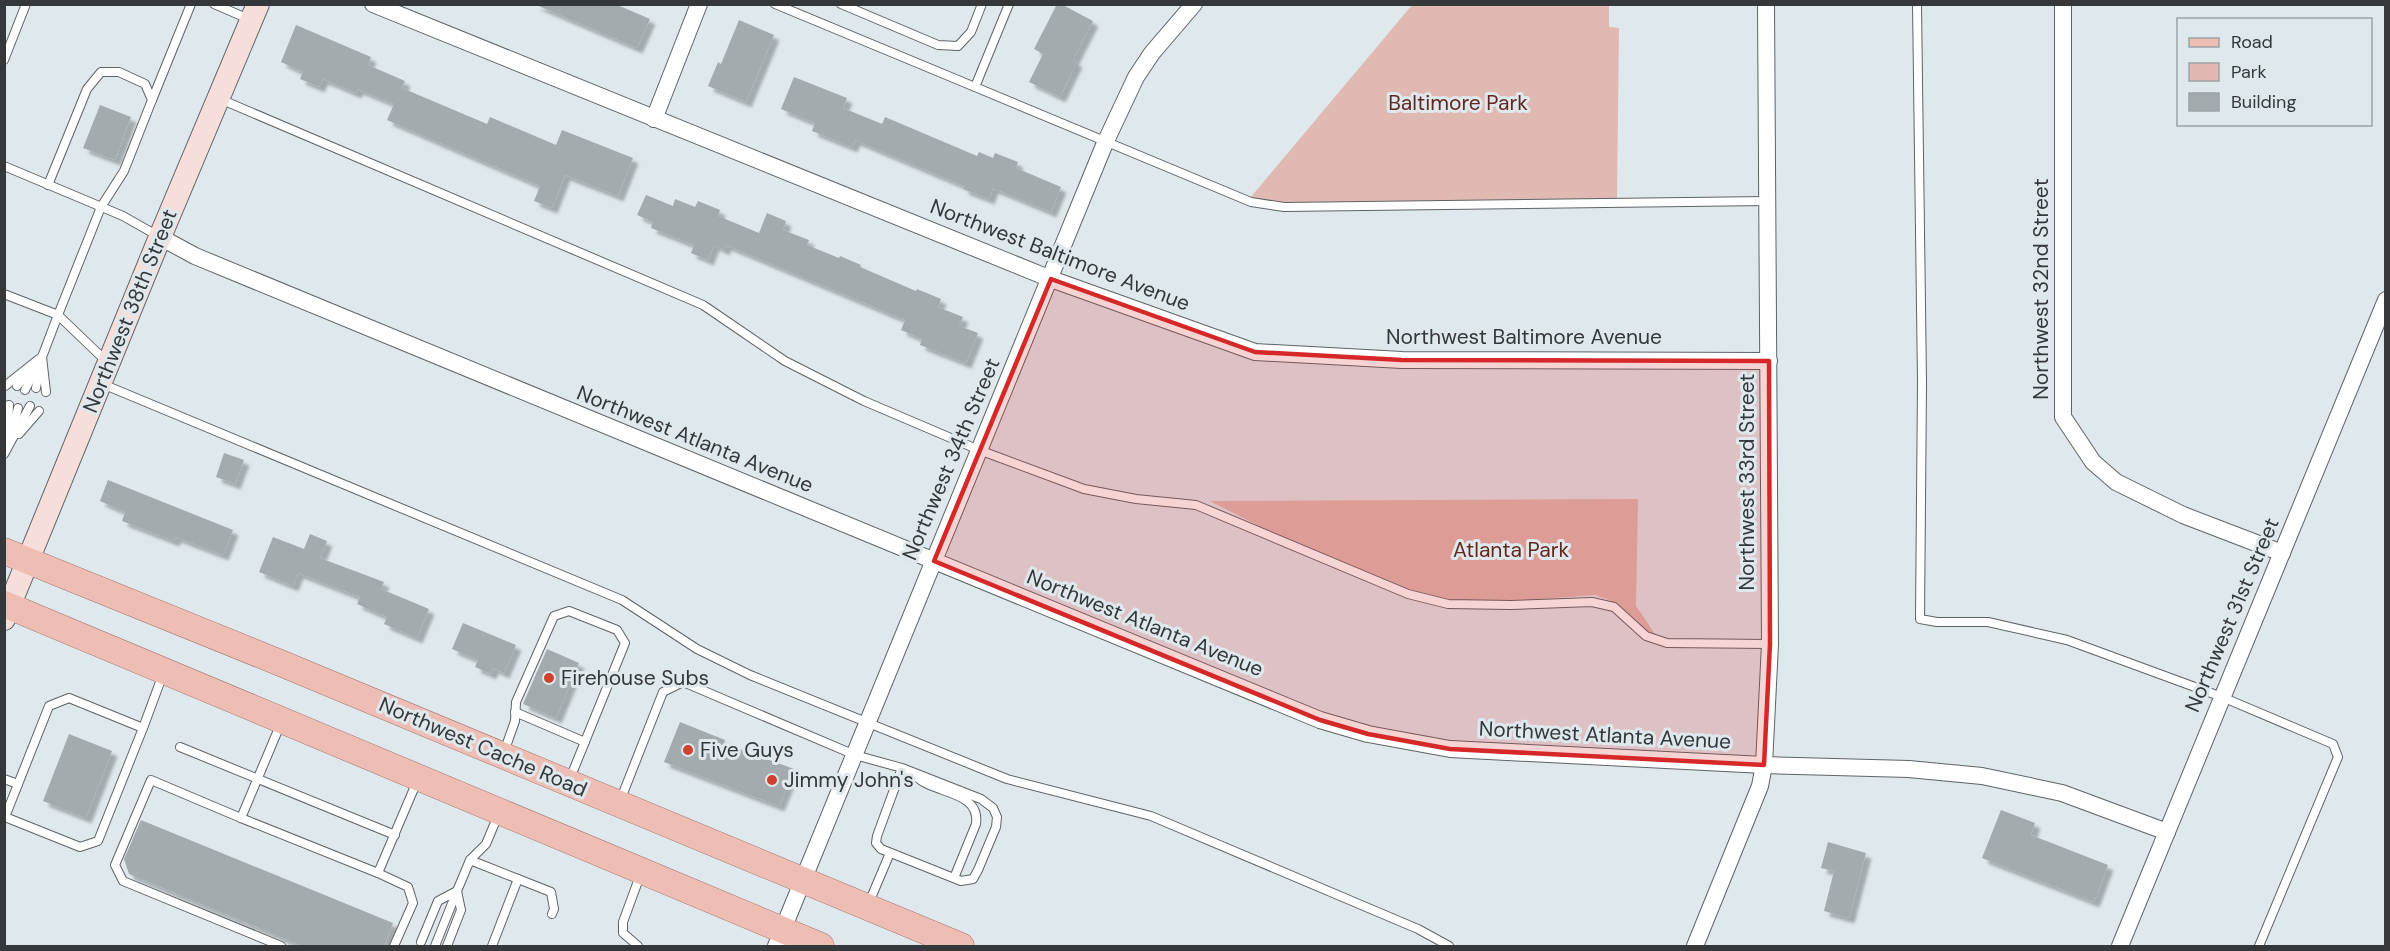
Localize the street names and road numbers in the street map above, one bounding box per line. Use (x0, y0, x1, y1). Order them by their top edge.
street label: Northwest 32nd Street (2027, 178, 2055, 400)
street label: Northwest Baltimore Avenue (926, 192, 1194, 318)
street label: Northwest 38th Street (76, 205, 184, 417)
street label: Northwest Baltimore Avenue (1386, 323, 1662, 351)
street label: Northwest 34th Street (896, 354, 1006, 564)
street label: Northwest 33rd Street (1733, 374, 1761, 590)
street label: Northwest Atlanta Avenue (573, 379, 817, 499)
street label: Northwest 31st Street (2178, 514, 2286, 716)
street label: Northwest Atlanta Avenue (1023, 563, 1267, 683)
street label: Northwest Cache Road (375, 690, 591, 804)
street label: Northwest Atlanta Avenue (1478, 714, 1732, 756)

